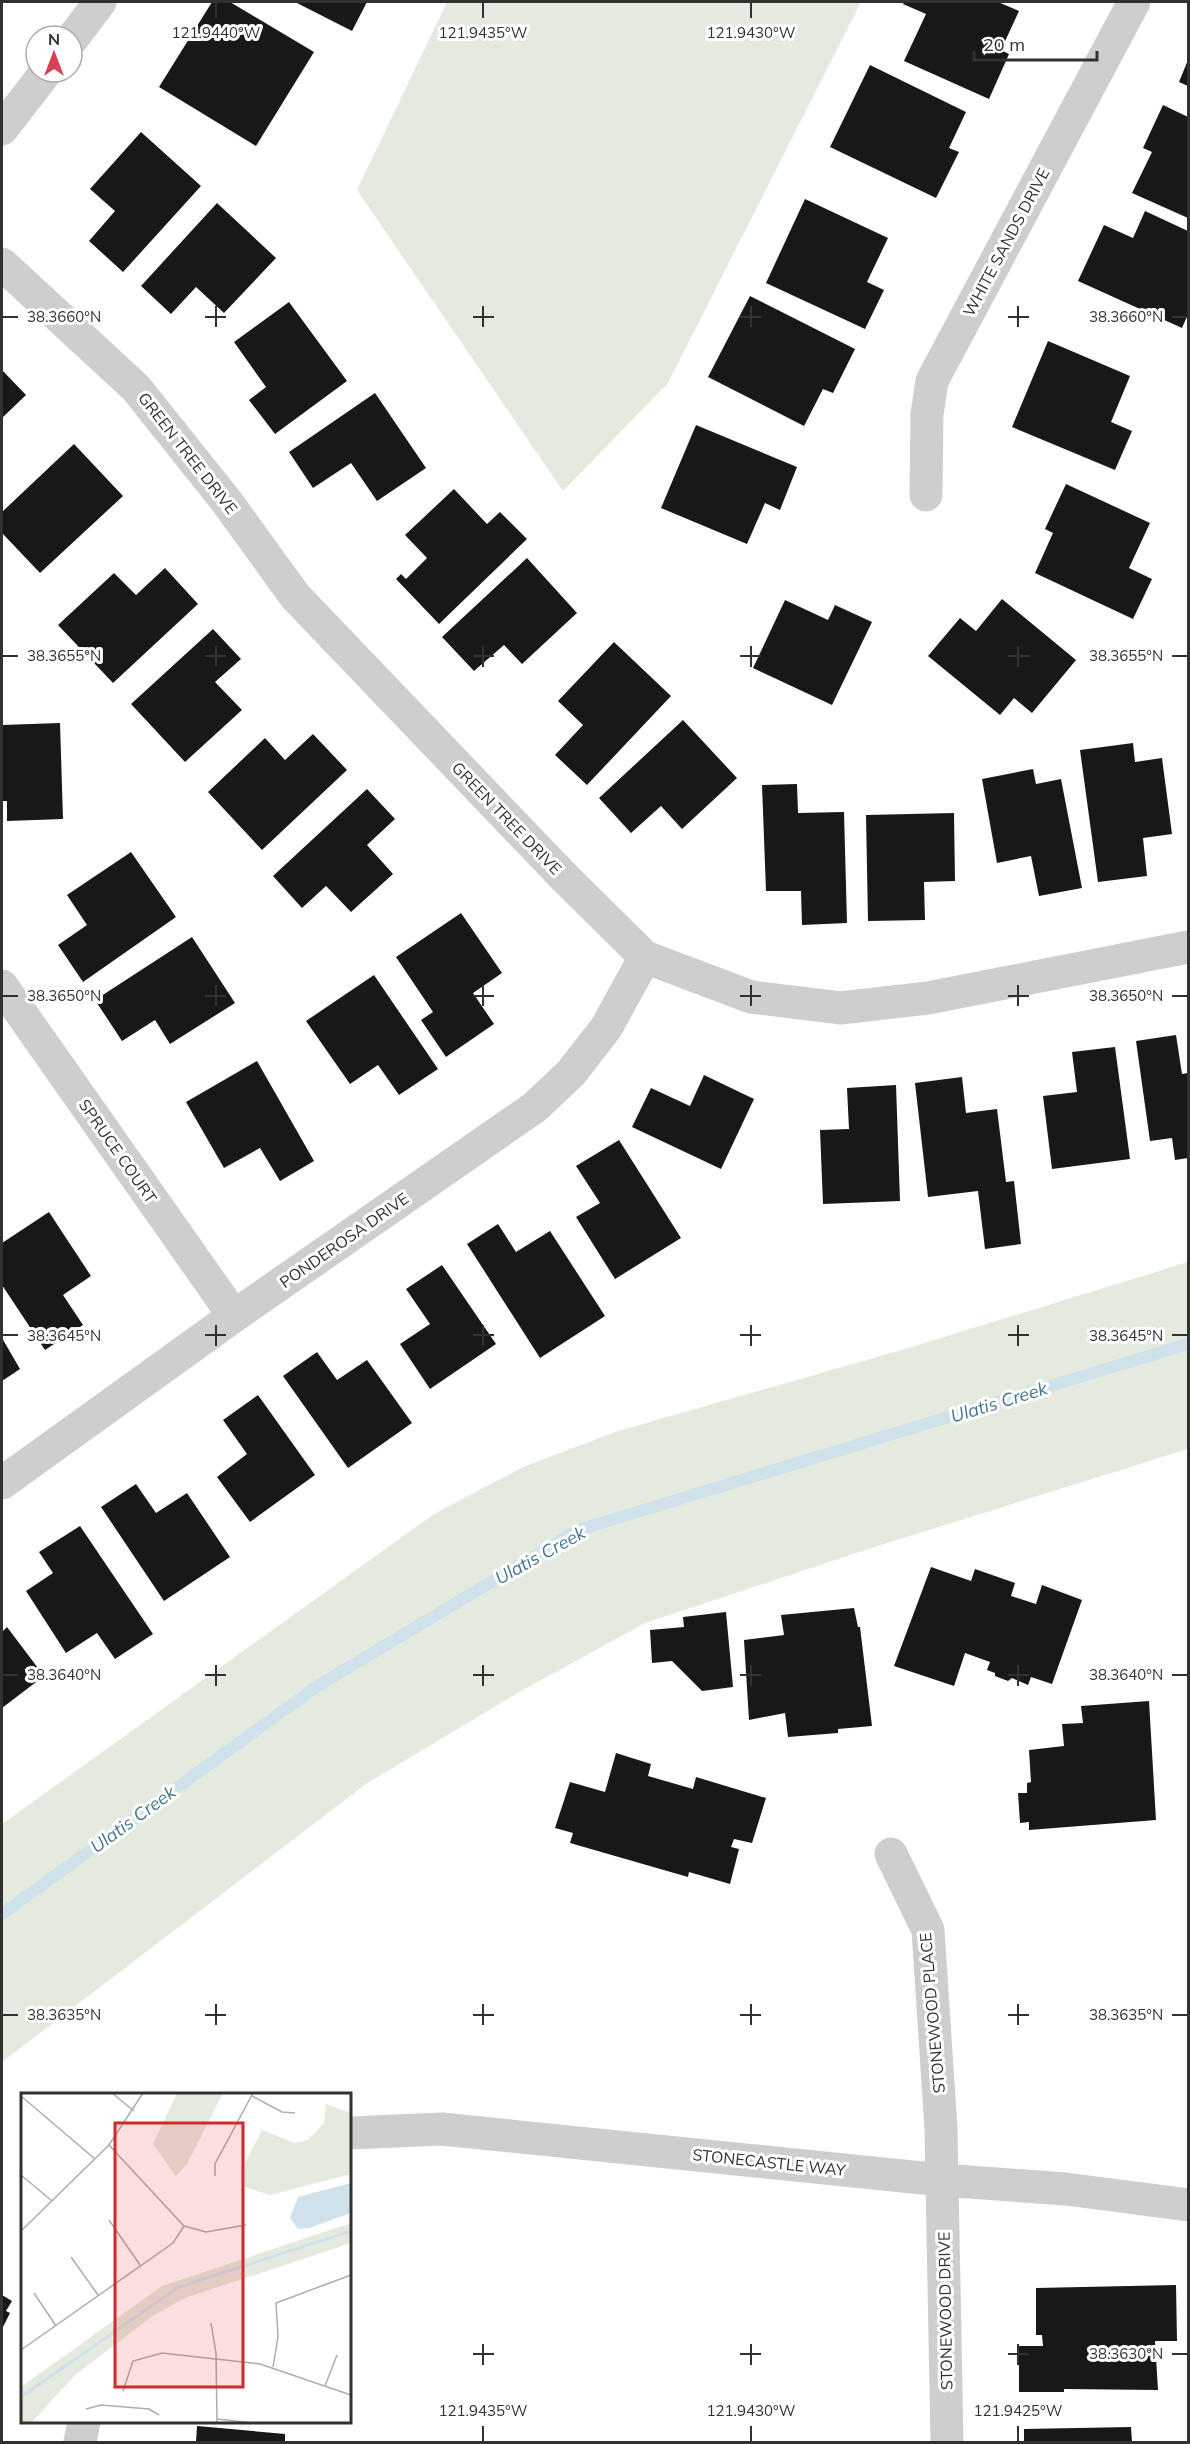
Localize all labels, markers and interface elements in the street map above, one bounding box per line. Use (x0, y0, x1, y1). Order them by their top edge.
text: 121.9440°W (172, 23, 261, 42)
text: 121.9435°W (439, 23, 528, 42)
text: 121.9430°W (707, 23, 796, 42)
north arrow (24, 24, 84, 84)
scale bar (974, 24, 1097, 62)
text: N (48, 29, 60, 49)
text: 20 m (983, 33, 1025, 56)
street label: WHITE SANDS DRIVE (958, 164, 1054, 320)
text: 38.3660°N (27, 307, 101, 326)
text: 38.3660°N (1089, 307, 1163, 326)
street label: GREEN TREE DRIVE (134, 388, 242, 518)
text: 38.3655°N (27, 646, 101, 665)
text: 38.3655°N (1089, 646, 1163, 665)
street label: GREEN TREE DRIVE (448, 757, 566, 879)
text: 38.3650°N (27, 986, 101, 1005)
text: 38.3650°N (1089, 986, 1163, 1005)
street label: SPRUCE COURT (75, 1095, 162, 1207)
street label: PONDEROSA DRIVE (276, 1188, 412, 1292)
text: 38.3645°N (27, 1326, 101, 1345)
text: 38.3645°N (1089, 1326, 1163, 1345)
water label: Ulatis Creek (948, 1376, 1051, 1428)
water label: Ulatis Creek (491, 1520, 590, 1589)
text: 38.3640°N (27, 1665, 101, 1684)
text: 38.3640°N (1089, 1665, 1163, 1684)
water label: Ulatis Creek (86, 1780, 181, 1858)
street label: STONEWOOD PLACE (915, 1932, 949, 2094)
text: 38.3635°N (27, 2005, 101, 2024)
text: 38.3635°N (1089, 2005, 1163, 2024)
inset map (21, 2093, 351, 2423)
street label: STONECASTLE WAY (692, 2144, 847, 2180)
street label: STONEWOOD DRIVE (934, 2232, 956, 2390)
text: 38.3630°N (1089, 2344, 1163, 2363)
text: 121.9435°W (439, 2401, 528, 2420)
text: 121.9430°W (707, 2401, 796, 2420)
text: 121.9425°W (974, 2401, 1063, 2420)

